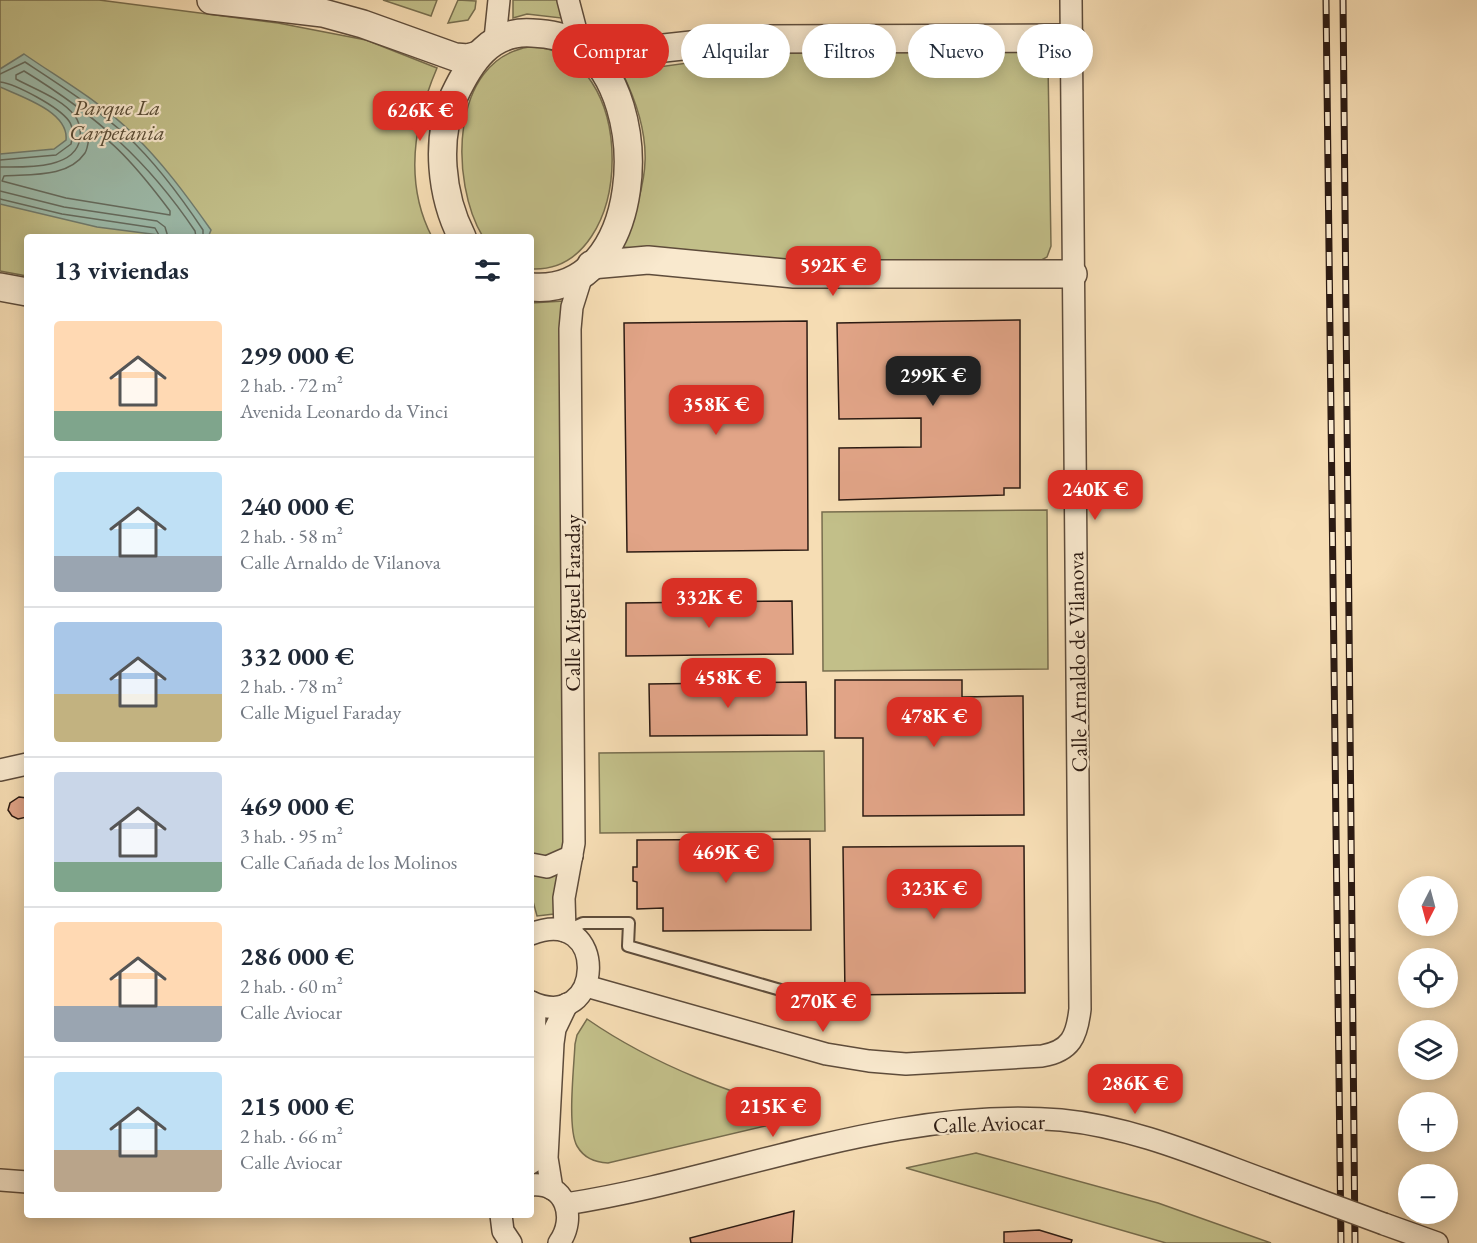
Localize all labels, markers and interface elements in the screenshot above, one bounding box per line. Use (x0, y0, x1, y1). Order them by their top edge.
chip: Comprar (552, 24, 669, 78)
chip: Alquilar (681, 24, 790, 78)
chip: Filtros (802, 24, 896, 78)
chip: Nuevo (908, 24, 1005, 78)
chip: Piso (1017, 24, 1093, 78)
pin: 626K € (371, 91, 469, 142)
park label: Parque La Carpetania (69, 93, 165, 147)
text: 626K € (387, 97, 453, 123)
pin: 592K € (784, 246, 882, 297)
text: 592K € (800, 252, 866, 278)
text: 13 viviendas (54, 253, 189, 287)
icon: filters (471, 254, 504, 287)
text: 299 000 € (240, 338, 354, 372)
icon: home (102, 345, 174, 417)
pin: 299K € (884, 356, 982, 407)
text: 299K € (900, 362, 966, 388)
text: 2 hab. · 72 m² (240, 372, 343, 398)
pin: 358K € (667, 385, 765, 436)
text: 358K € (683, 391, 749, 417)
text: Avenida Leonardo da Vinci (240, 398, 448, 424)
pin: 240K € (1046, 470, 1144, 521)
text: 240K € (1062, 476, 1128, 502)
text: 240 000 € (240, 489, 354, 523)
icon: home (102, 496, 174, 568)
street label: Calle Miguel Faraday (558, 514, 587, 692)
text: 2 hab. · 58 m² (240, 523, 343, 549)
text: Calle Arnaldo de Vilanova (240, 549, 441, 575)
street label: Calle Arnaldo de Vilanova (1061, 551, 1094, 773)
pin: 332K € (660, 578, 758, 629)
text: 332K € (676, 584, 742, 610)
text: 332 000 € (240, 639, 354, 673)
icon: home (102, 646, 174, 718)
pin: 458K € (679, 658, 777, 709)
text: 458K € (695, 664, 761, 690)
text: 2 hab. · 78 m² (240, 673, 343, 699)
pin: 478K € (885, 697, 983, 748)
text: Calle Miguel Faraday (240, 699, 401, 725)
text: 478K € (901, 703, 967, 729)
text: 469 000 € (240, 789, 354, 823)
icon: home (102, 796, 174, 868)
text: 3 hab. · 95 m² (240, 823, 343, 849)
pin: 469K € (677, 833, 775, 884)
text: 469K € (693, 839, 759, 865)
text: Calle Cañada de los Molinos (240, 849, 457, 875)
pin: 323K € (885, 869, 983, 920)
text: 323K € (901, 875, 967, 901)
north arrow (1398, 876, 1458, 936)
map controls (1398, 876, 1458, 1224)
text: 286 000 € (240, 939, 354, 973)
icon: home (102, 946, 174, 1018)
button: locate (1398, 948, 1458, 1008)
text: 2 hab. · 60 m² (240, 973, 343, 999)
pin: 270K € (774, 982, 872, 1033)
text: 270K € (790, 988, 856, 1014)
text: Calle Aviocar (240, 999, 342, 1025)
button: layers (1398, 1020, 1458, 1080)
pin: 286K € (1086, 1064, 1184, 1115)
text: 286K € (1102, 1070, 1168, 1096)
pin: 215K € (724, 1087, 822, 1138)
text: 215 000 € (240, 1089, 354, 1123)
button: + (1398, 1092, 1458, 1152)
text: 215K € (740, 1093, 806, 1119)
icon: home (102, 1096, 174, 1168)
street label: Calle Aviocar (932, 1107, 1046, 1140)
text: 2 hab. · 66 m² (240, 1123, 343, 1149)
text: Calle Aviocar (240, 1149, 342, 1175)
button: − (1398, 1164, 1458, 1224)

